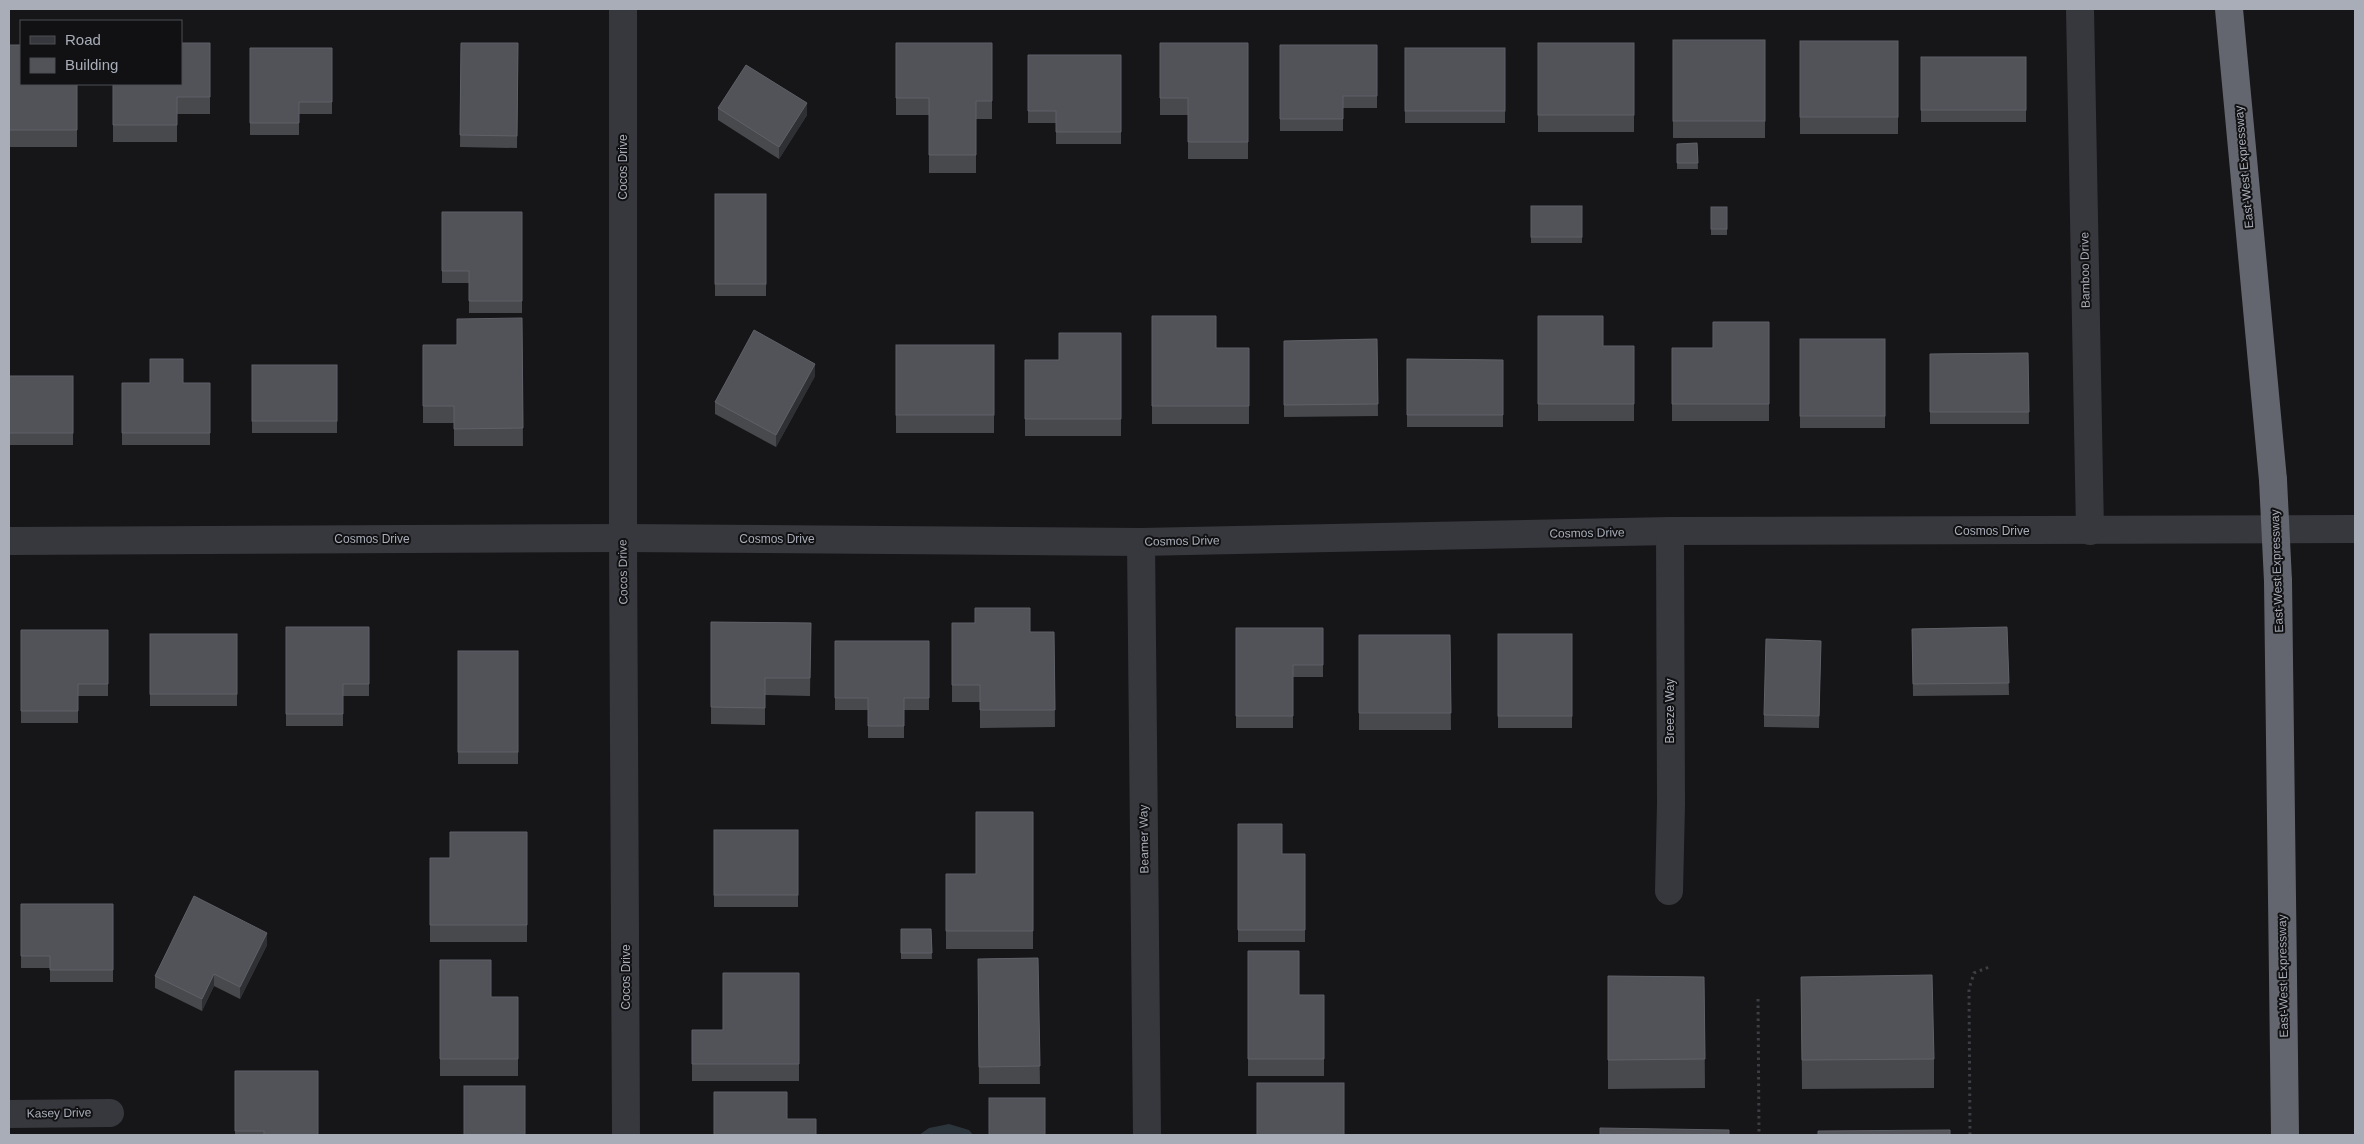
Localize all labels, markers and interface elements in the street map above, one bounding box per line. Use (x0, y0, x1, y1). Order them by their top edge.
legend (20, 20, 182, 85)
text: Road (65, 31, 101, 48)
text: Building (65, 56, 118, 73)
street label: East-West Expressway (2232, 105, 2256, 229)
street label: Cocos Drive (616, 134, 630, 200)
street label: Bamboo Drive (2077, 232, 2093, 308)
street label: East-West Expressway (2268, 509, 2286, 633)
street label: Cosmos Drive (1954, 524, 2030, 538)
street label: Cosmos Drive (1549, 525, 1625, 541)
street label: Cosmos Drive (334, 532, 410, 546)
street label: Cosmos Drive (739, 532, 815, 546)
street label: Cosmos Drive (1144, 533, 1220, 549)
street label: Cocos Drive (615, 539, 631, 605)
street label: Breeze Way (1663, 679, 1677, 743)
street label: Beamer Way (1136, 804, 1152, 874)
street label: East-West Expressway (2275, 914, 2291, 1038)
street label: Cocos Drive (619, 944, 633, 1010)
street label: Kasey Drive (27, 1105, 92, 1121)

